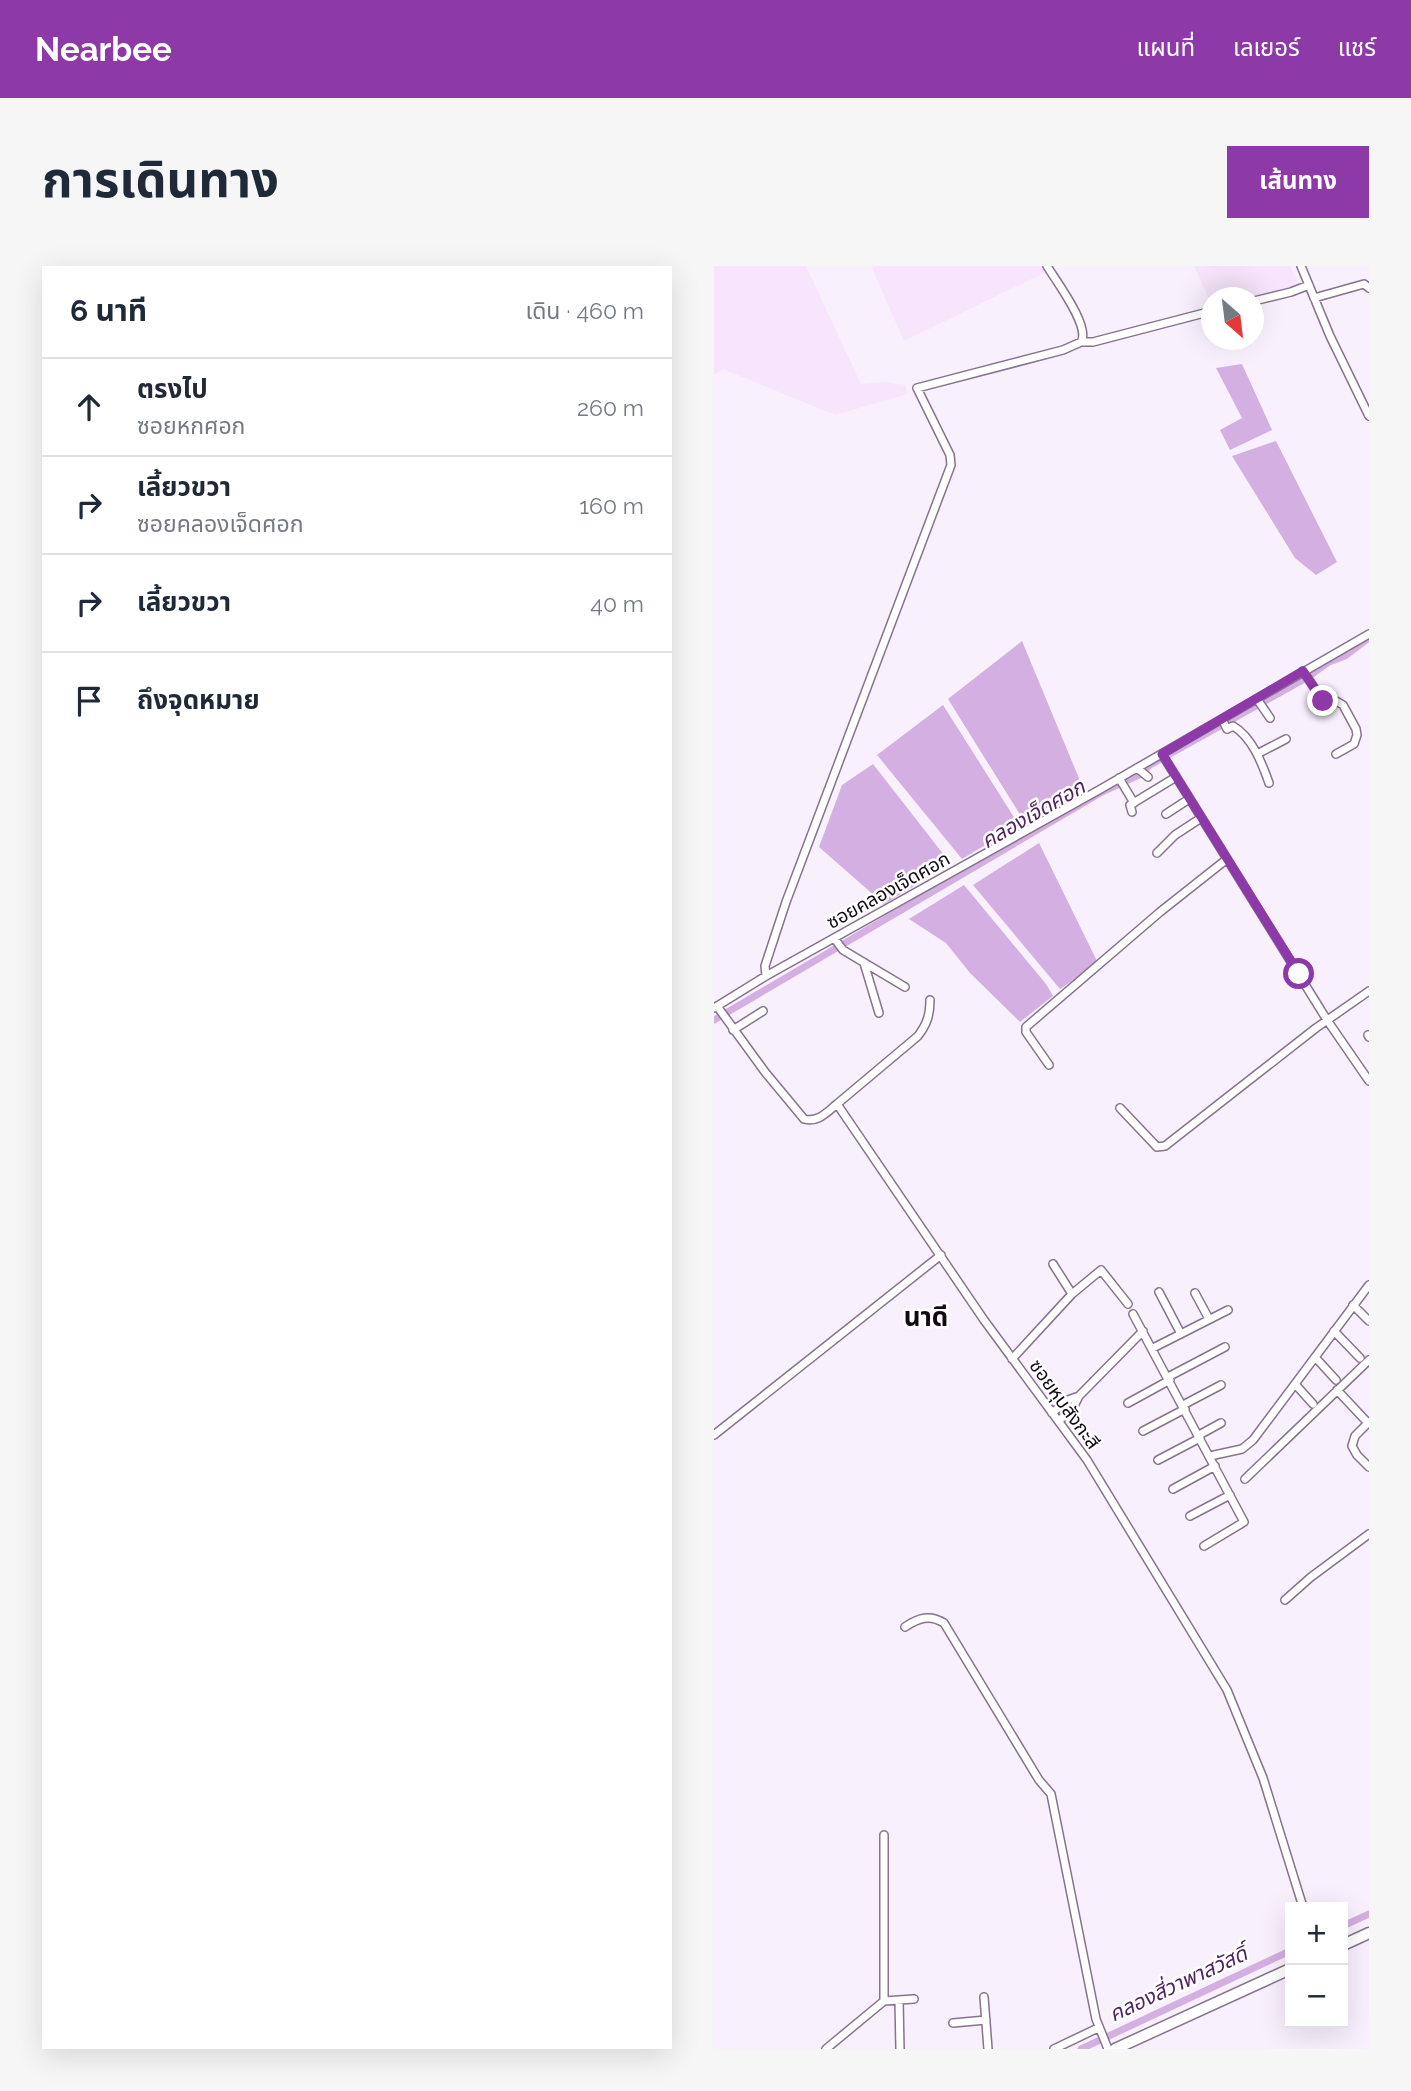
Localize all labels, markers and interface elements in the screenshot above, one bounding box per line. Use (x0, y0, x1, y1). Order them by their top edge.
text: Nearbee (35, 30, 172, 69)
text: แผนที่ (1137, 33, 1195, 62)
text: เลเยอร์ (1233, 33, 1300, 62)
text: แชร์ (1338, 33, 1376, 62)
button: เส้นทาง (1227, 146, 1369, 218)
text: การเดินทาง (42, 151, 279, 208)
north arrow (1201, 287, 1264, 350)
text: 6 นาที (70, 293, 147, 328)
text: เดิน · 460 m (526, 297, 644, 324)
text: ตรงไป (137, 374, 208, 404)
icon: ahead (70, 388, 108, 426)
text: 260 m (577, 394, 644, 421)
text: ซอยหกศอก (137, 412, 245, 439)
text: เลี้ยวขวา (137, 472, 231, 502)
icon: right (70, 486, 108, 524)
text: 160 m (579, 492, 644, 519)
text: ซอยคลองเจ็ดศอก (137, 510, 303, 537)
icon: right (70, 584, 108, 622)
text: เลี้ยวขวา (137, 587, 231, 617)
text: 40 m (590, 590, 644, 617)
icon: arrive (70, 682, 108, 720)
text: ถึงจุดหมาย (137, 685, 260, 715)
route end (1307, 685, 1338, 716)
water label: คลองเจ็ดศอก (976, 773, 1090, 853)
street label: ซอยคลองเจ็ดศอก (823, 847, 953, 933)
route start (1283, 958, 1314, 989)
district label: นาดี (904, 1302, 948, 1332)
street label: ซอยหุบสังกะสี (1024, 1355, 1105, 1454)
map controls (1285, 1902, 1348, 2028)
button: + (1285, 1902, 1348, 1965)
water label: คลองสี่วาพาสวัสดิ์ (1104, 1937, 1255, 2026)
button: − (1285, 1965, 1348, 2028)

